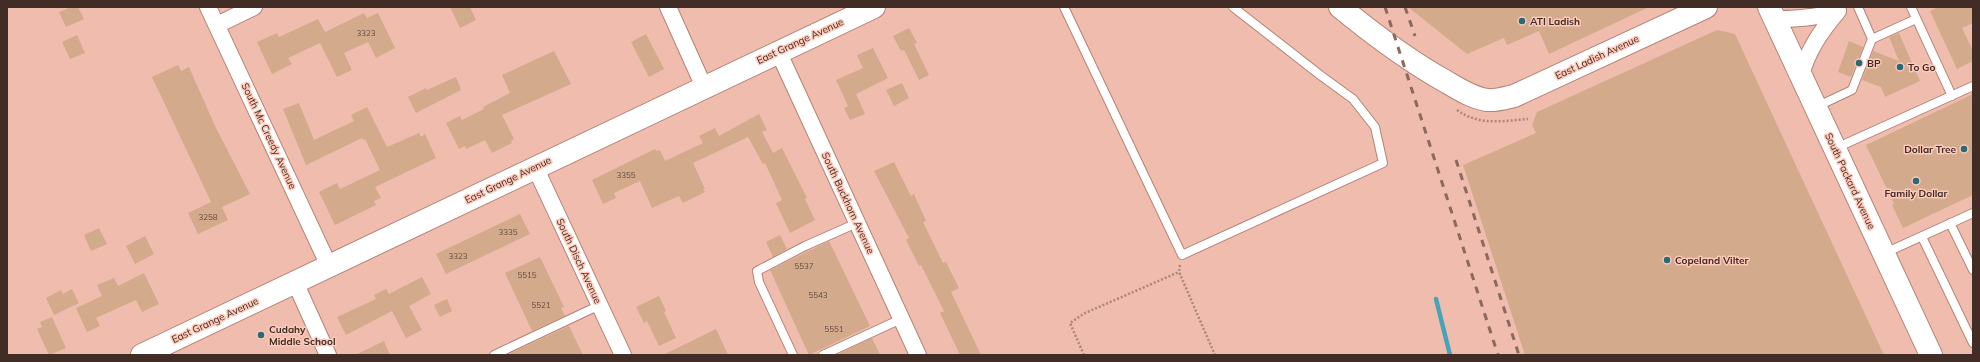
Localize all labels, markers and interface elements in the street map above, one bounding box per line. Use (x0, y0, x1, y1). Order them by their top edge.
street label: East Grange Avenue (754, 15, 846, 67)
place label: ATI Ladish (1530, 15, 1580, 28)
marker: ATI Ladish (1517, 16, 1527, 26)
house number: 3323 (356, 28, 376, 38)
street label: East Ladish Avenue (1553, 32, 1641, 82)
place label: BP (1867, 57, 1881, 70)
marker: BP (1854, 58, 1864, 68)
place label: To Go (1908, 61, 1935, 74)
marker: To Go (1895, 62, 1905, 72)
street label: South Mc Creedy Avenue (239, 81, 299, 191)
street label: South Packard Avenue (1822, 131, 1878, 231)
place label: Dollar Tree (1904, 143, 1957, 156)
marker: Dollar Tree (1959, 144, 1969, 154)
street label: South Buckhorn Avenue (819, 150, 877, 256)
street label: East Grange Avenue (463, 153, 553, 207)
house number: 3355 (616, 170, 636, 180)
marker: Family Dollar (1911, 176, 1921, 186)
place label: Family Dollar (1885, 187, 1948, 200)
house number: 3258 (198, 212, 218, 222)
street label: South Disch Avenue (554, 216, 604, 306)
house number: 3335 (498, 227, 518, 237)
house number: 3323 (448, 251, 468, 261)
place label: Copeland Vilter (1675, 254, 1749, 267)
marker: Copeland Vilter (1662, 255, 1672, 265)
house number: 5537 (794, 261, 814, 271)
house number: 5515 (517, 270, 537, 280)
house number: 5543 (808, 290, 828, 300)
street label: East Grange Avenue (169, 294, 261, 346)
house number: 5521 (531, 300, 551, 310)
place label: Cudahy Middle School (269, 323, 336, 348)
house number: 5551 (824, 324, 844, 334)
marker: Cudahy Middle School (256, 330, 266, 340)

